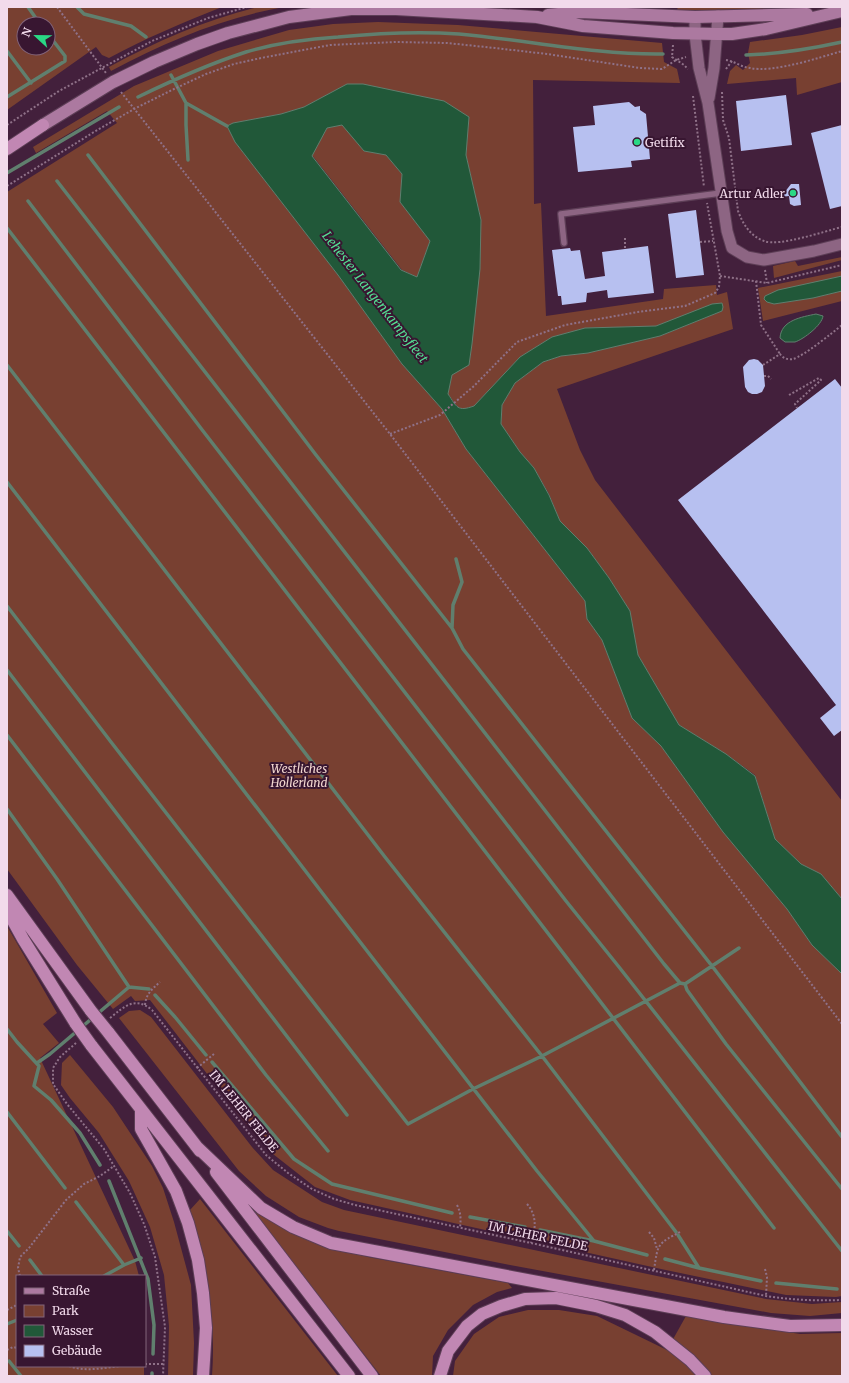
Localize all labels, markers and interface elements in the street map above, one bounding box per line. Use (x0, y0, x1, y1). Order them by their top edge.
north arrow (16, 16, 56, 56)
text: N (19, 25, 35, 39)
place label: Getifix (645, 135, 686, 150)
marker: Getifix (632, 137, 642, 147)
place label: Artur Adler (719, 186, 786, 201)
marker: Artur Adler (788, 188, 798, 198)
water label: Lehester Langenkampsfleet (318, 228, 432, 367)
park label: Westliches Hollerland (269, 761, 328, 790)
street label: IM LEHER FELDE (206, 1067, 282, 1155)
street label: IM LEHER FELDE (487, 1218, 589, 1254)
legend (16, 1275, 146, 1367)
text: Straße (52, 1283, 90, 1298)
text: Park (52, 1303, 79, 1318)
text: Wasser (51, 1323, 94, 1338)
text: Gebäude (52, 1343, 102, 1358)

